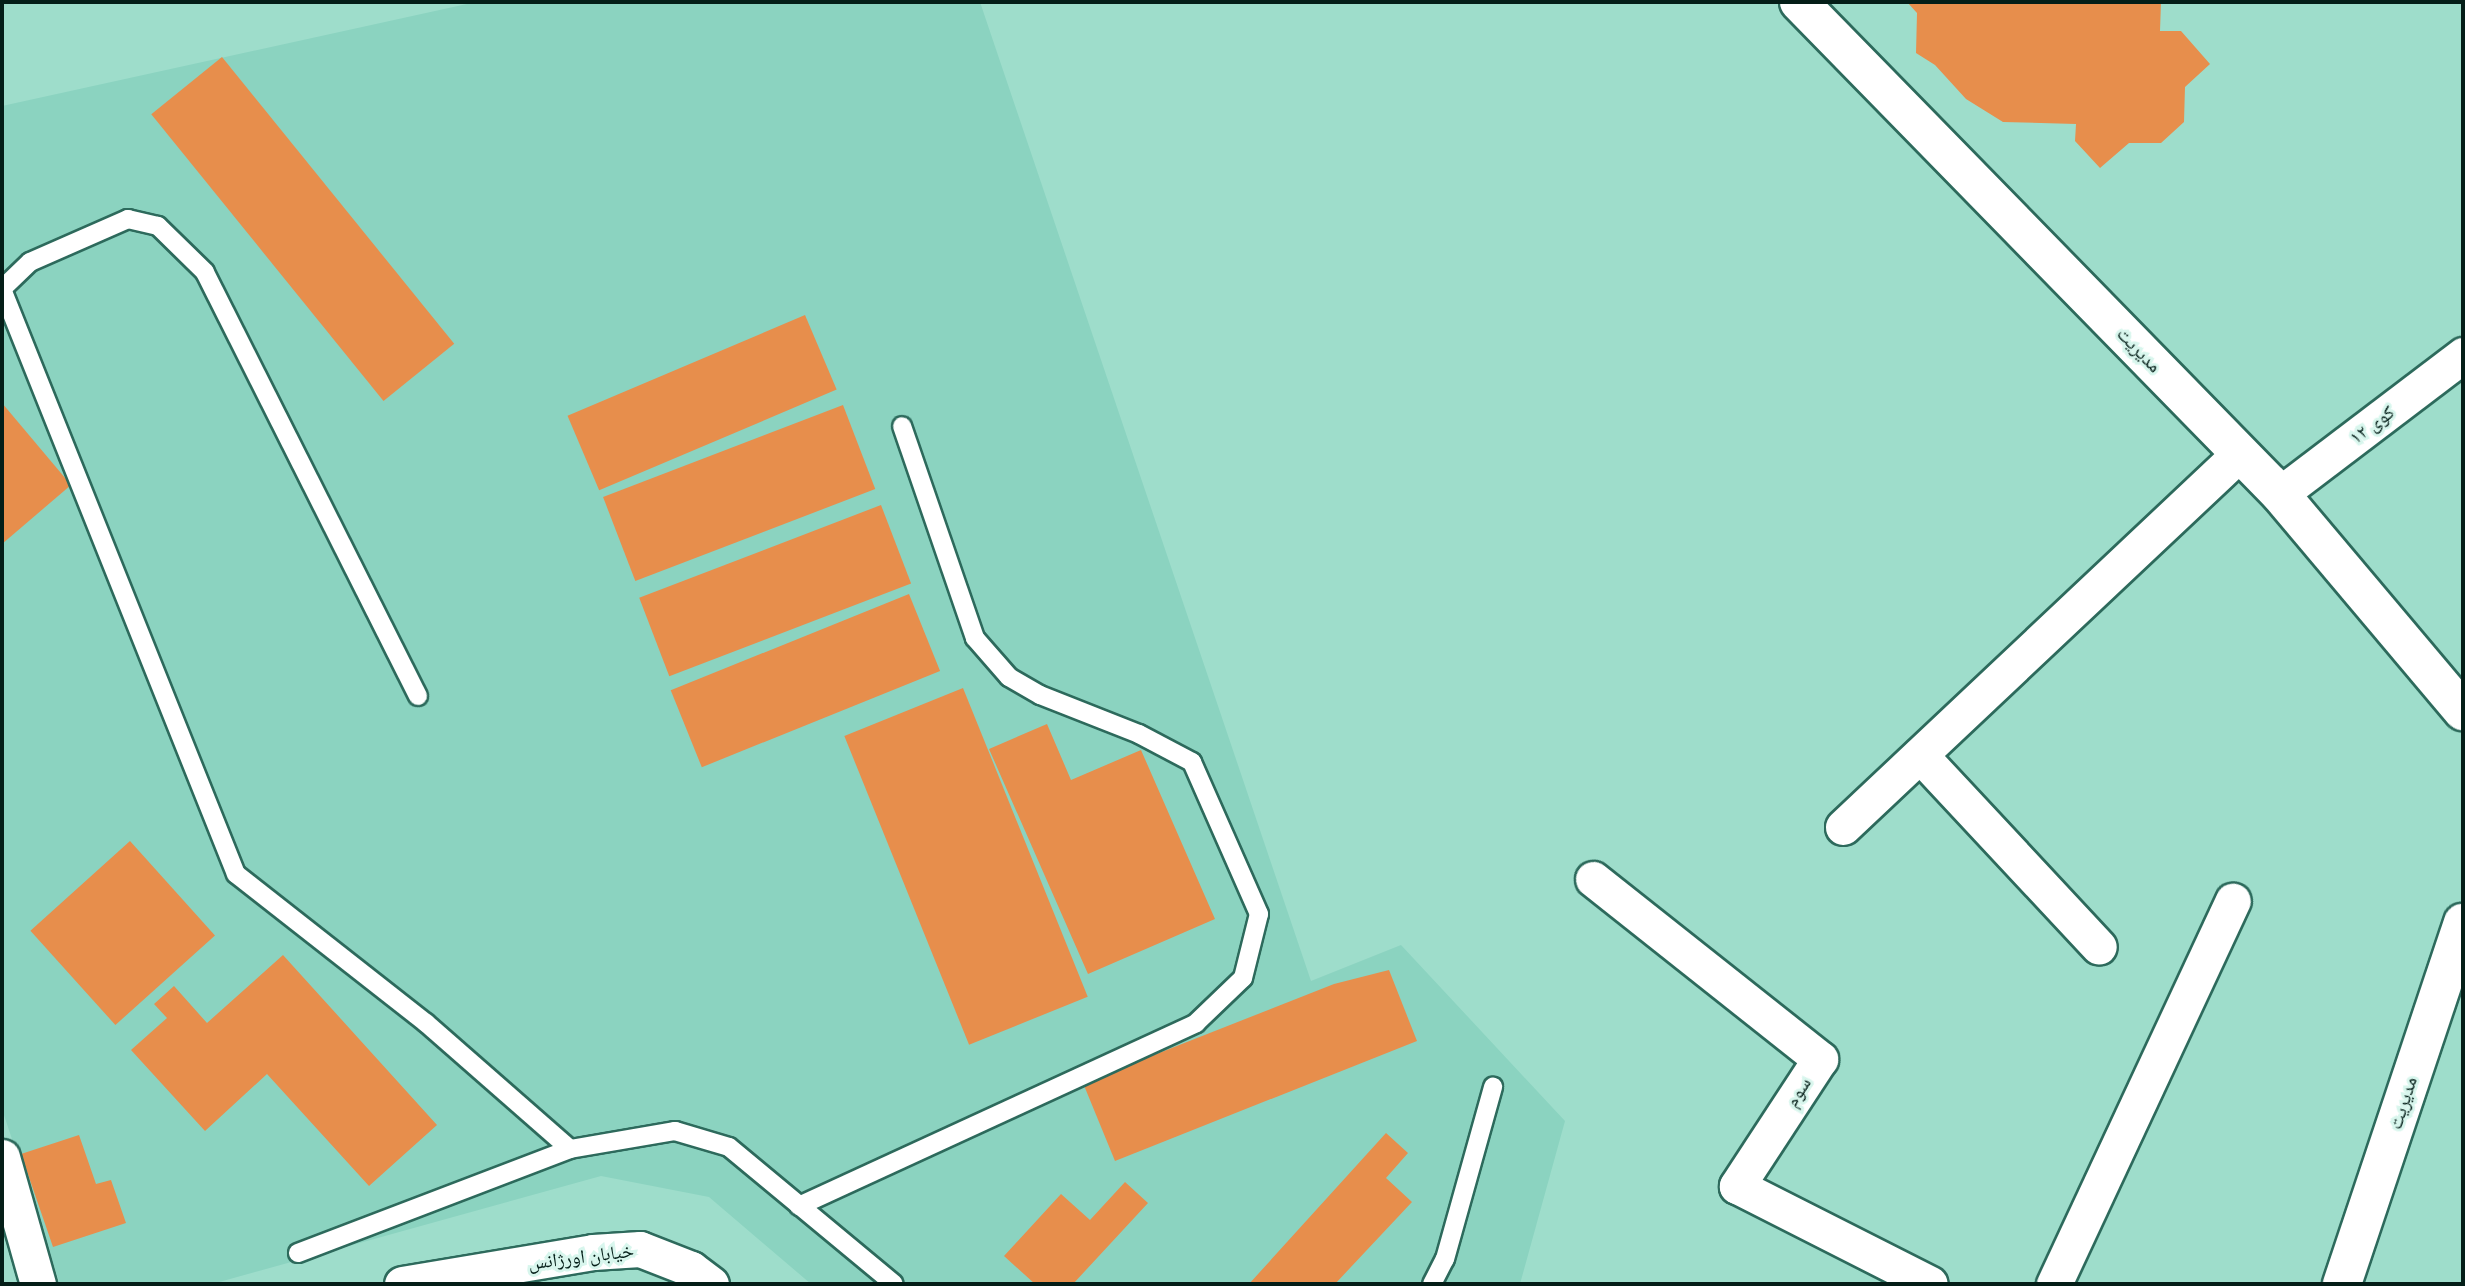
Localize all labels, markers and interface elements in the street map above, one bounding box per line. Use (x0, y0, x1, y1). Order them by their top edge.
street label: مدیریت (2112, 323, 2166, 377)
street label: کوی ۱۲ (2345, 401, 2399, 449)
street label: سوم (1780, 1073, 1816, 1111)
street label: مدیریت (2384, 1074, 2422, 1132)
street label: خیابان اورژانس (527, 1239, 635, 1275)

